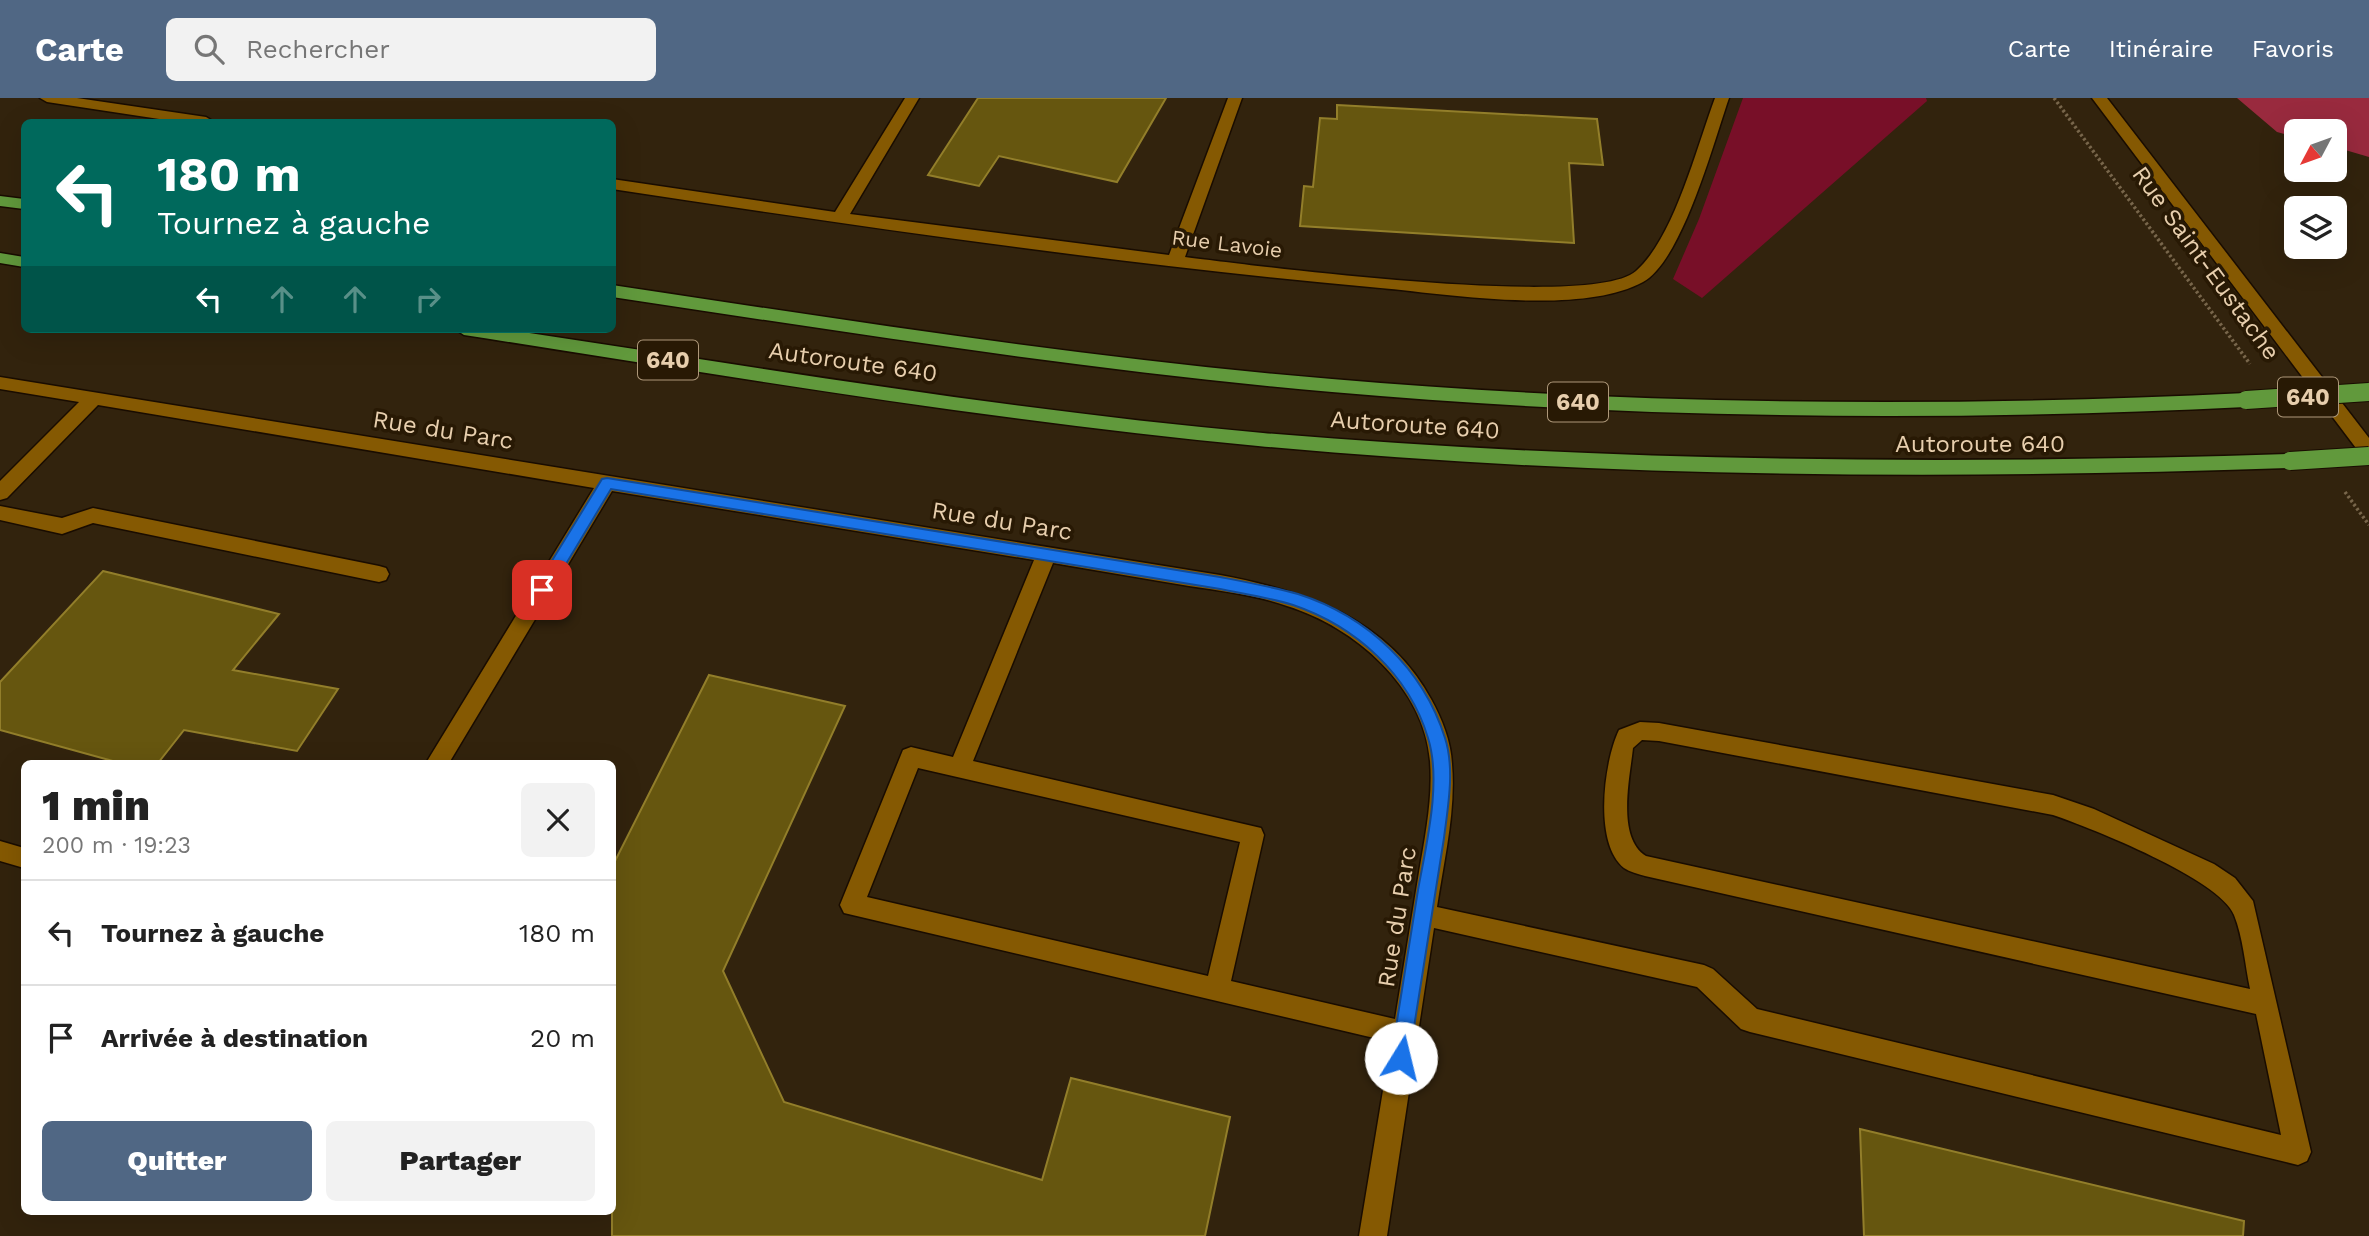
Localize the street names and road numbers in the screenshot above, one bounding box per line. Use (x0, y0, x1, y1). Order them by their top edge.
street label: Rue Saint-Eustache (2126, 161, 2286, 365)
street label: Rue Lavoie (1170, 224, 1284, 263)
street label: Autoroute 640 (767, 336, 939, 388)
road number: 640 (638, 341, 698, 380)
road number: 640 (2278, 378, 2338, 416)
road number: 640 (1548, 382, 1608, 422)
street label: Rue du Parc (371, 405, 515, 455)
street label: Autoroute 640 (1329, 405, 1501, 445)
street label: Autoroute 640 (1895, 430, 2065, 458)
street label: Rue du Parc (930, 496, 1074, 546)
street label: Rue du Parc (1372, 845, 1422, 989)

